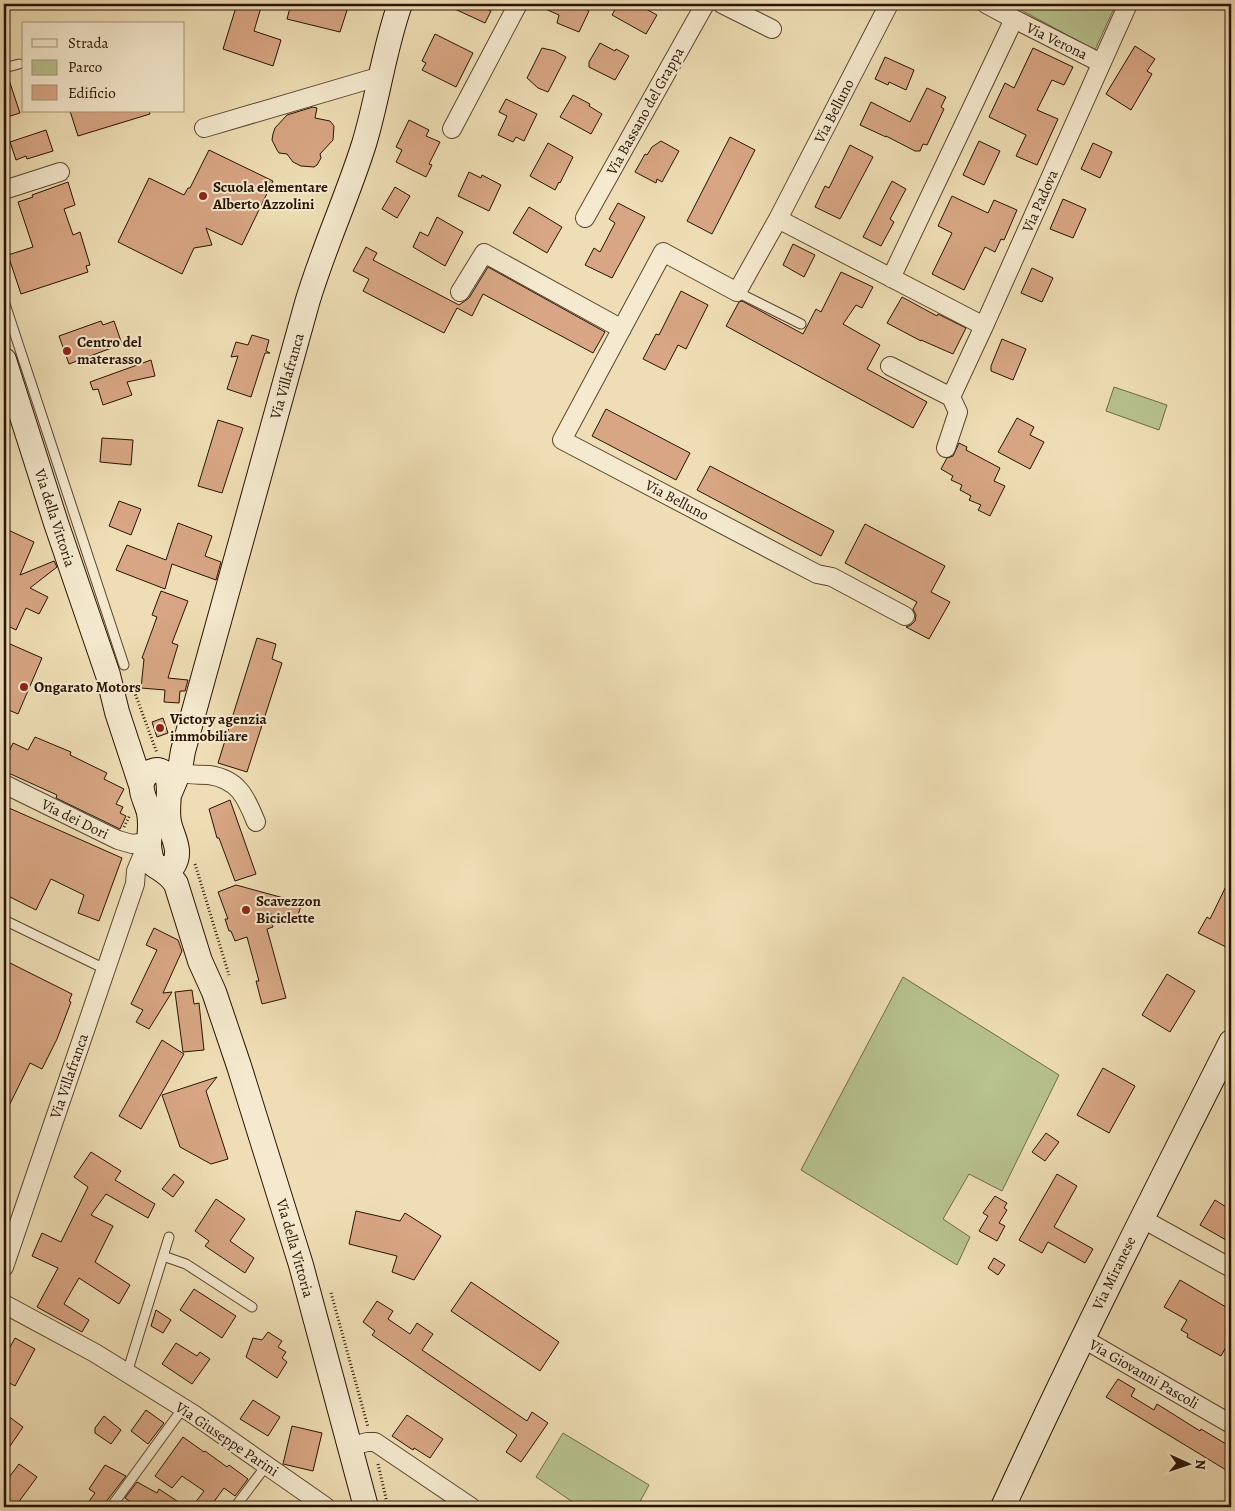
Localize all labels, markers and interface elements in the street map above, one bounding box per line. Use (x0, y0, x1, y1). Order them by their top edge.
street label: Via Verona (1022, 17, 1091, 64)
legend (22, 22, 185, 112)
text: Strada (68, 33, 109, 53)
street label: Via Bassano del Grappa (601, 44, 688, 179)
text: Parco (68, 57, 102, 77)
street label: Via Belluno (809, 76, 859, 147)
text: Edificio (68, 83, 116, 103)
street label: Via Padova (1017, 167, 1063, 236)
place label: Scuola elementare Alberto Azzolini (212, 177, 328, 214)
marker: Scuola elementare Alberto Azzolini (197, 190, 209, 202)
street label: Via Villafranca (265, 331, 309, 422)
place label: Centro del materasso (77, 332, 142, 369)
marker: Centro del materasso (61, 345, 73, 357)
street label: Via della Vittoria (29, 465, 80, 570)
street label: Via Belluno (641, 474, 712, 525)
place label: Ongarato Motors (34, 677, 141, 697)
marker: Ongarato Motors (18, 681, 30, 693)
place label: Victory agenzia immobiliare (169, 709, 268, 746)
marker: Victory agenzia immobiliare (154, 722, 166, 734)
street label: Via dei Dori (37, 794, 112, 844)
place label: Scavezzon Biciclette (256, 891, 321, 928)
marker: Scavezzon Biciclette (240, 904, 252, 916)
street label: Via Villafranca (45, 1031, 93, 1122)
street label: Via della Vittoria (271, 1195, 319, 1300)
street label: Via Miranese (1087, 1233, 1141, 1314)
street label: Via Giovanni Pascoli (1085, 1334, 1202, 1414)
street label: Via Giuseppe Parini (171, 1396, 283, 1481)
north arrow (1162, 1438, 1212, 1488)
text: N (1191, 1459, 1210, 1470)

